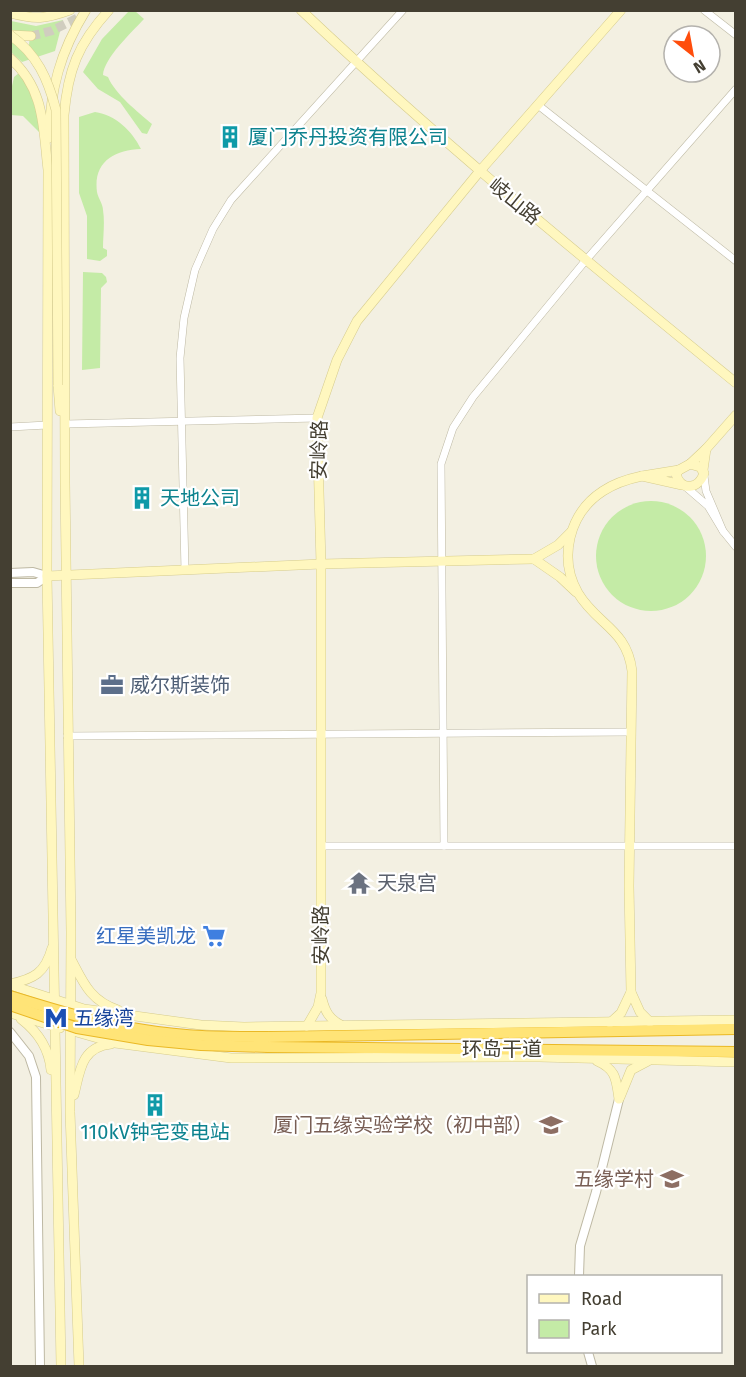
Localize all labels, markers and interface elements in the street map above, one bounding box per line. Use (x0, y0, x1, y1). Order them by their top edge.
north arrow (662, 24, 722, 84)
text: N (690, 56, 709, 77)
building icon: 厦门乔丹投资有限公司 (217, 124, 243, 150)
place label: 厦门乔丹投资有限公司 (248, 125, 448, 149)
street label: 岐山路 (484, 173, 546, 229)
street label: 安岭路 (306, 420, 332, 480)
building icon: 天地公司 (129, 485, 155, 511)
place label: 天地公司 (160, 486, 240, 510)
office icon: 威尔斯装饰 (99, 672, 125, 698)
place label: 威尔斯装饰 (130, 673, 230, 697)
temple icon: 天泉宫 (346, 870, 372, 896)
place label: 天泉宫 (377, 871, 437, 895)
street label: 安岭路 (309, 905, 333, 965)
supermarket icon: 红星美凯龙 (201, 923, 227, 949)
place label: 红星美凯龙 (96, 924, 196, 948)
metro station icon: 五缘湾 (43, 1005, 69, 1031)
place label: 五缘湾 (74, 1006, 134, 1030)
street label: 环岛干道 (462, 1037, 542, 1061)
building icon: 110kV钟宅变电站 (142, 1092, 168, 1118)
school or university icon: 厦门五缘实验学校（初中部） (538, 1112, 564, 1138)
place label: 厦门五缘实验学校（初中部） (273, 1113, 533, 1137)
place label: 110kV钟宅变电站 (80, 1120, 230, 1144)
school or university icon: 五缘学村 (659, 1166, 685, 1192)
place label: 五缘学村 (574, 1167, 654, 1191)
legend (527, 1275, 722, 1353)
text: Road (581, 1288, 623, 1310)
text: Park (581, 1318, 617, 1340)

